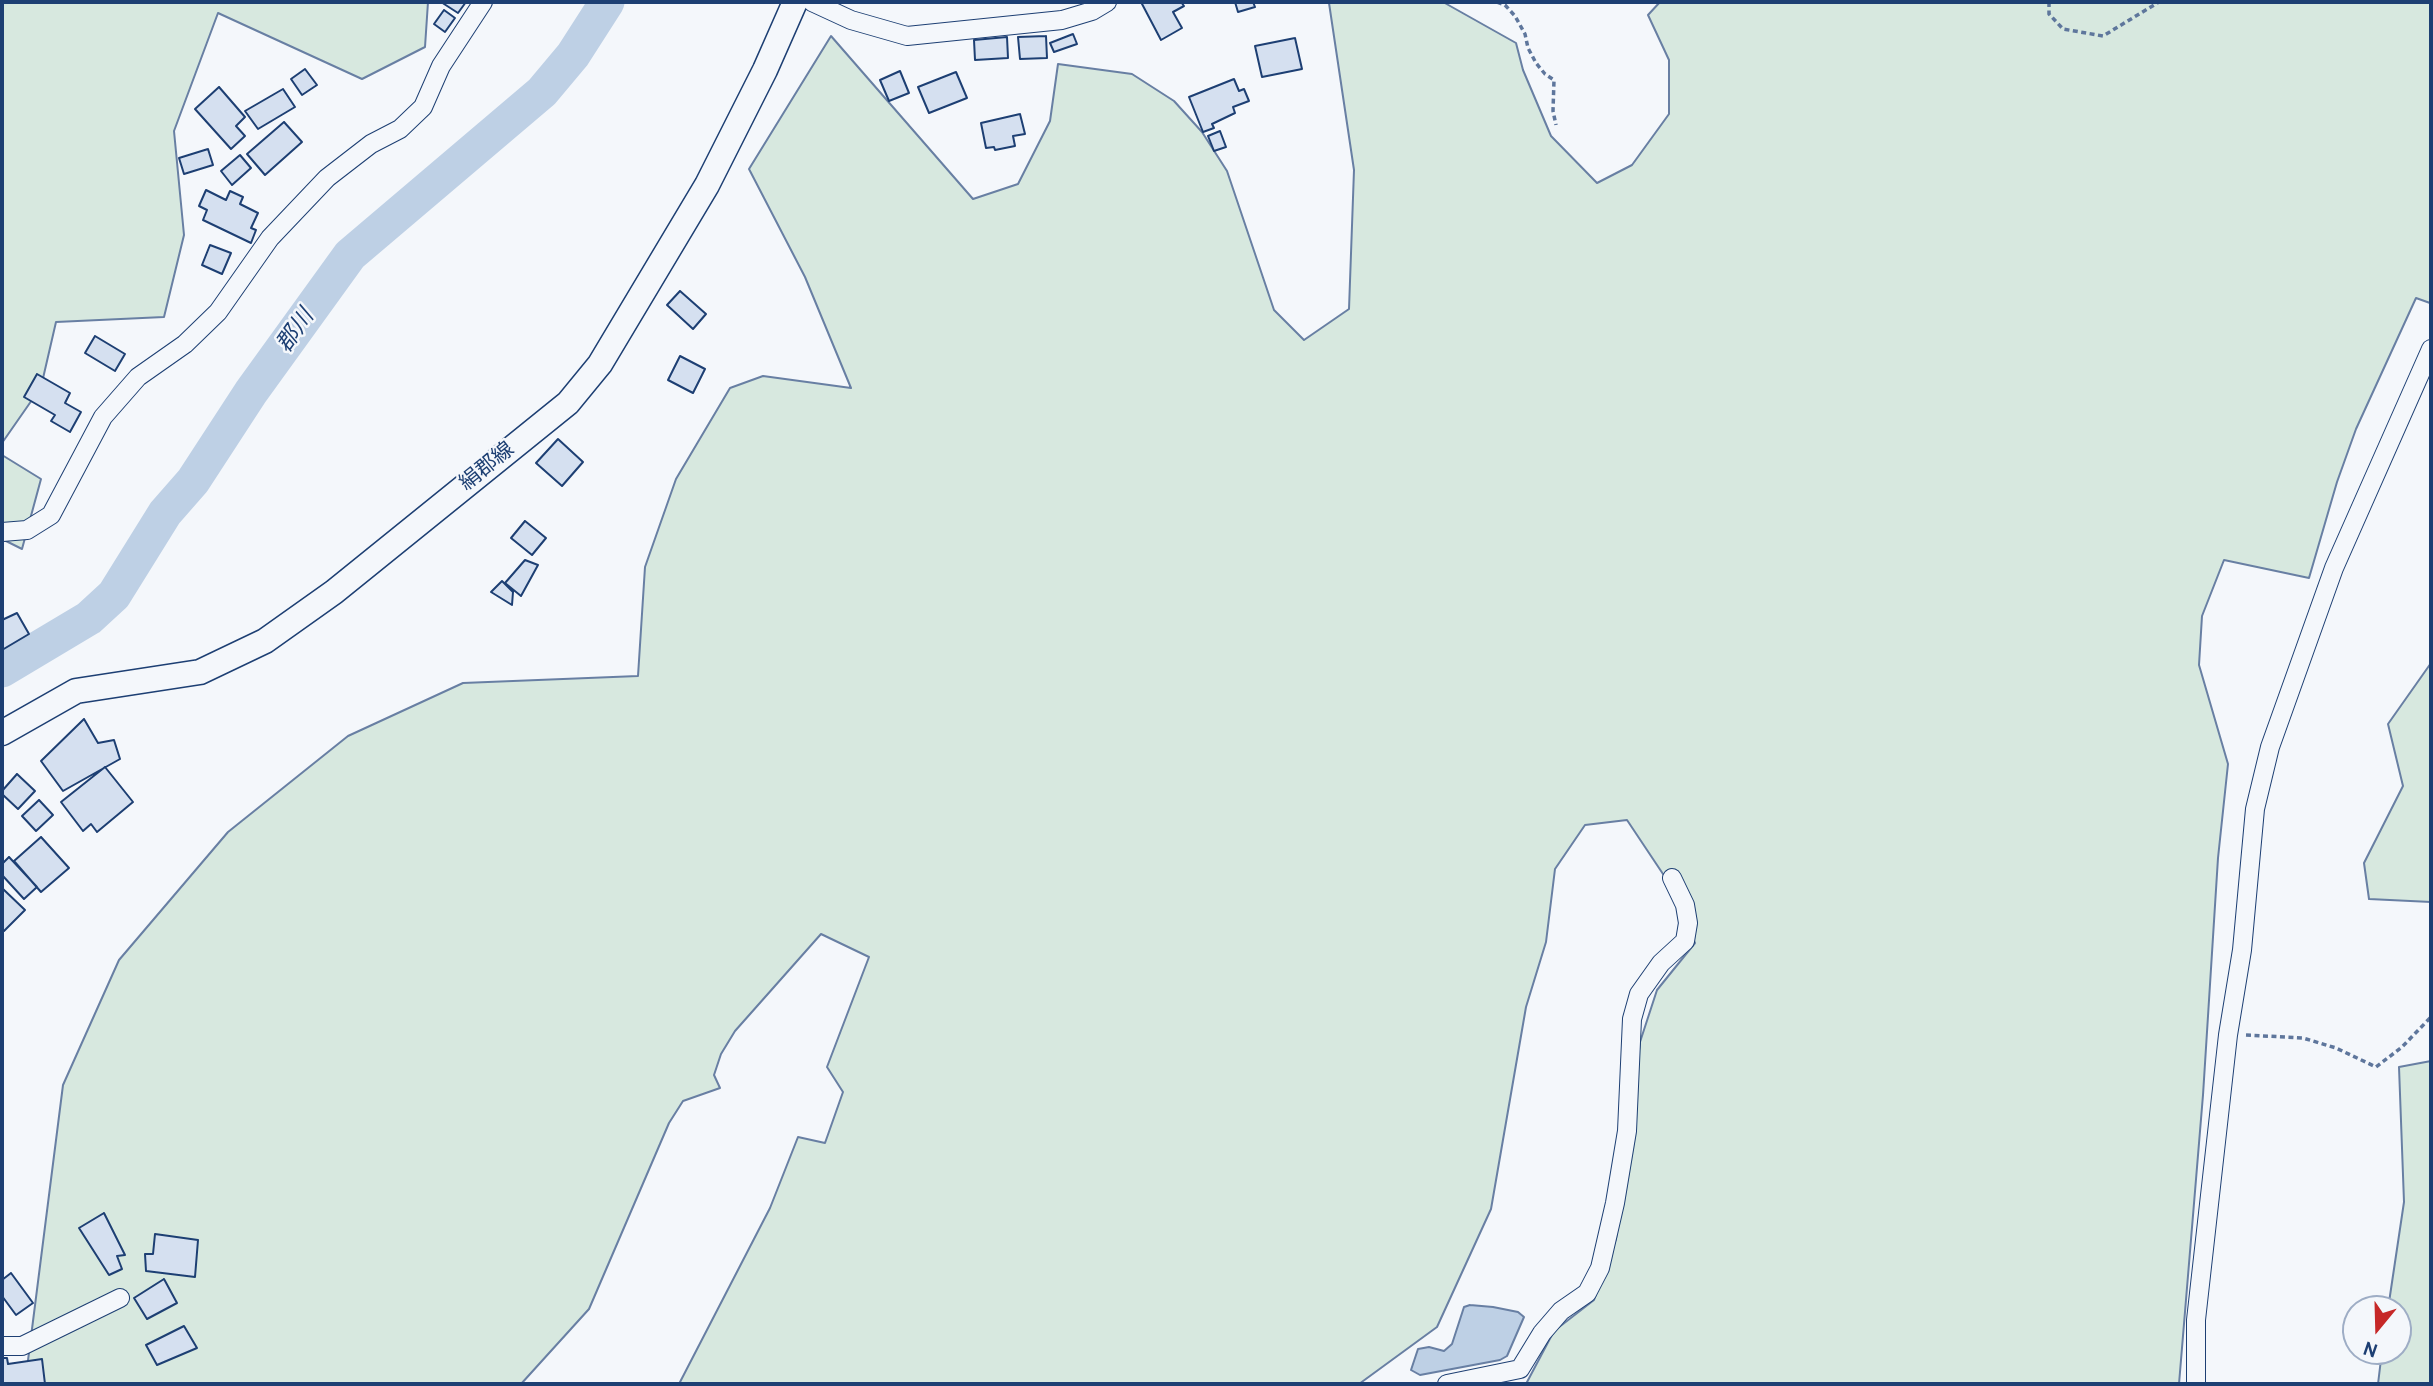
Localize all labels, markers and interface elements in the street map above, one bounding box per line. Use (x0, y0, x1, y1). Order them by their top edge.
water label: 郡川 (273, 305, 321, 359)
street label: 絹郡線 (456, 438, 520, 498)
north arrow (2342, 1295, 2412, 1365)
text: N (2360, 1334, 2381, 1362)

